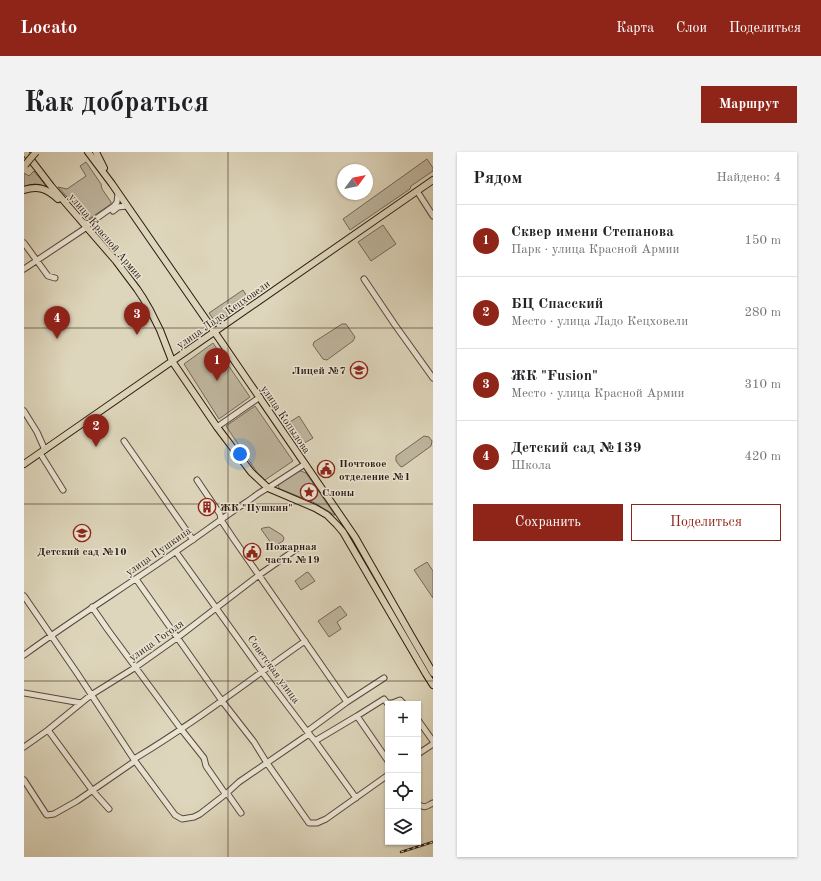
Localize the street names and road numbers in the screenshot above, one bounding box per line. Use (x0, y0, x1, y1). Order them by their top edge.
street label: улица Красной Армии (66, 192, 144, 282)
street label: улица Ладо Кецховели (175, 279, 273, 352)
street label: улица Копылова (258, 384, 312, 456)
street label: улица Пушкина (124, 525, 194, 579)
street label: улица Гоголя (127, 618, 186, 664)
street label: Советская улица (245, 634, 301, 706)

